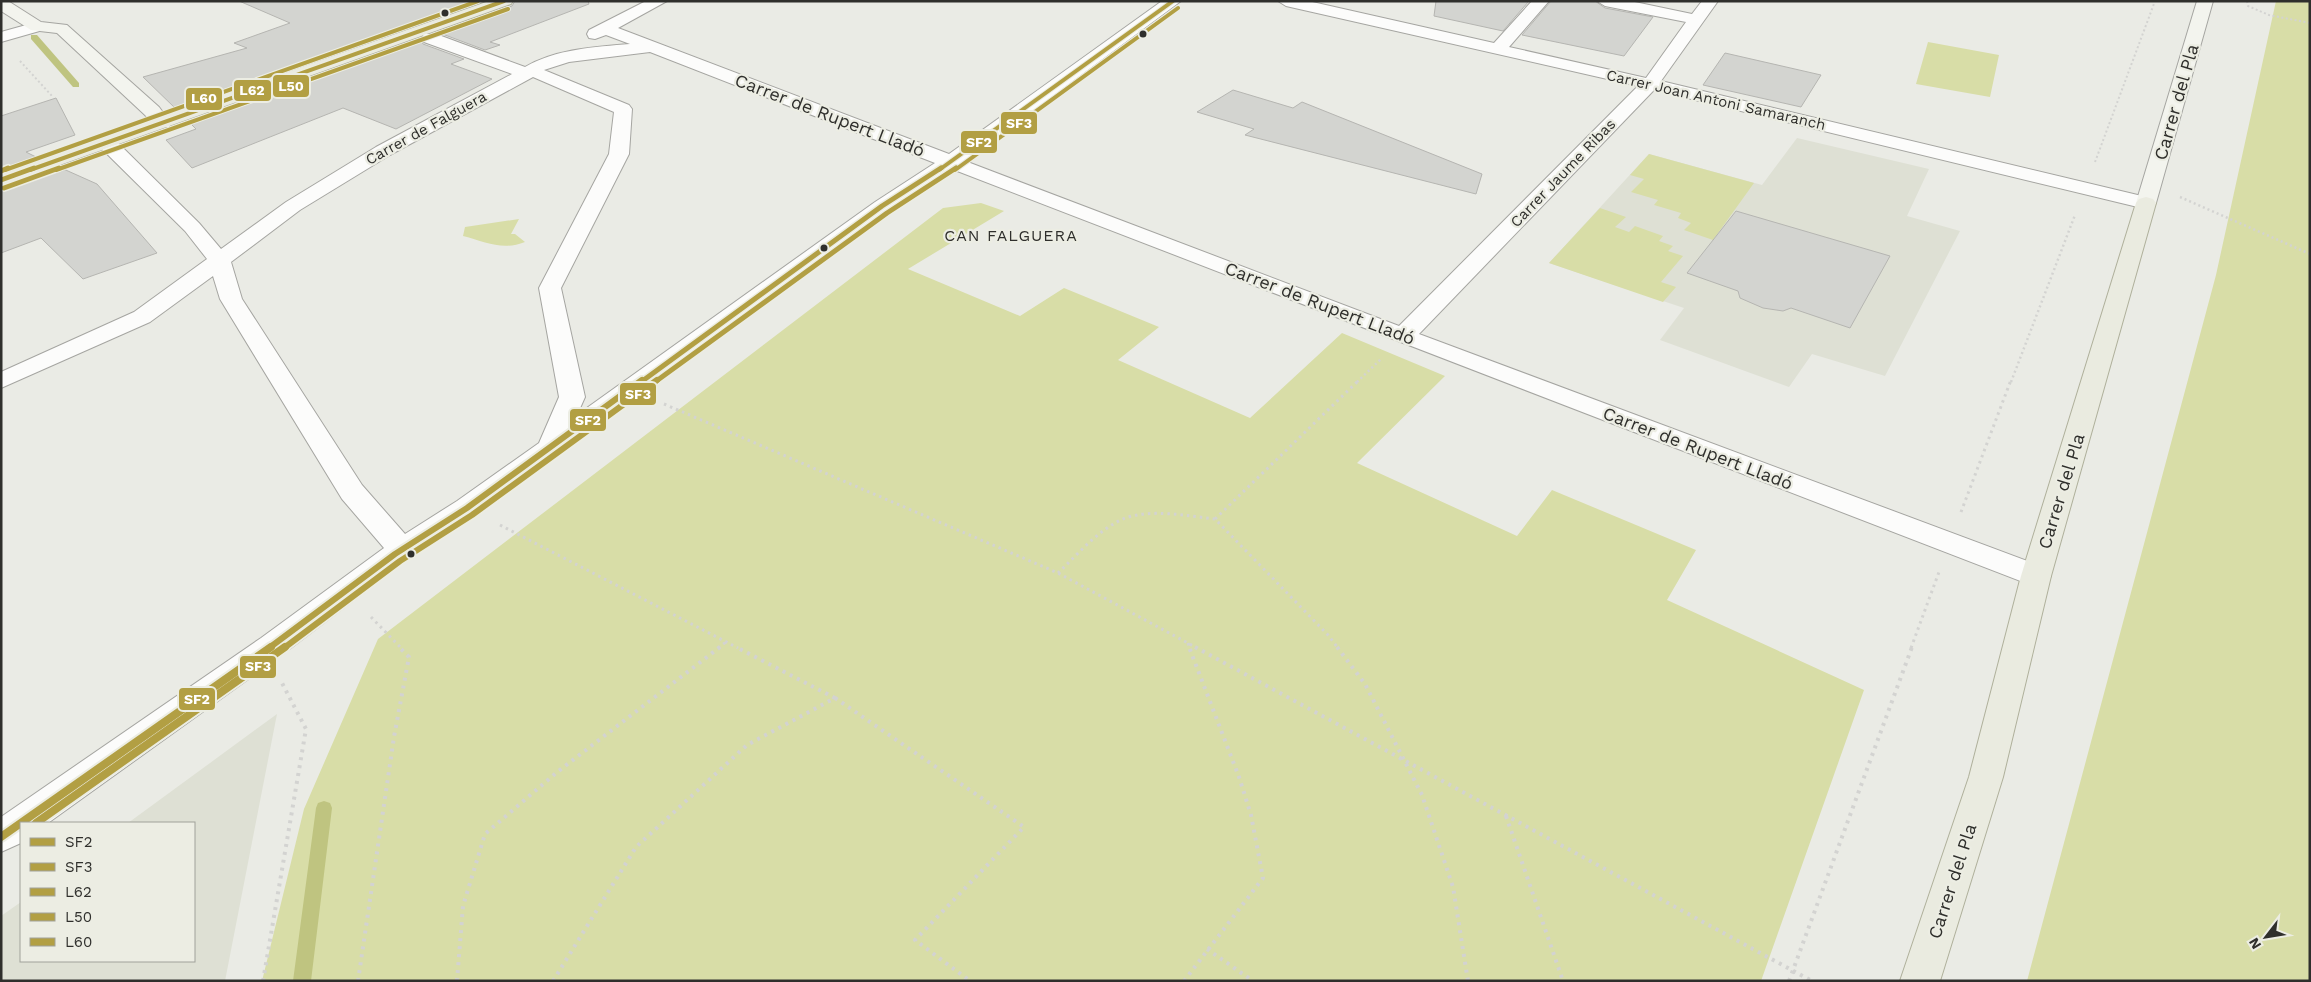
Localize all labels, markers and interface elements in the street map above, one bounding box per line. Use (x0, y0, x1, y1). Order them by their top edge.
unlabelled marker (440, 8, 450, 18)
unlabelled marker (1138, 29, 1148, 39)
street label: Carrer del Pla (2149, 42, 2203, 162)
street label: Carrer Joan Antoni Samaranch (1605, 66, 1827, 134)
street label: Carrer de Rupert Lladó (732, 69, 928, 161)
line badge: L50 (272, 74, 310, 98)
text: L50 (278, 78, 304, 94)
line badge: L62 (233, 79, 272, 102)
text: L62 (239, 82, 265, 98)
line badge: L60 (185, 87, 223, 111)
street label: Carrer de Falguera (362, 87, 490, 169)
text: L60 (191, 90, 217, 106)
line badge: SF3 (1000, 111, 1038, 135)
text: SF3 (1006, 115, 1032, 131)
street label: Carrer Jaume Ribas (1507, 115, 1619, 231)
line badge: SF2 (960, 130, 998, 154)
text: SF2 (966, 134, 992, 150)
district label: CAN FALGUERA (944, 226, 1078, 245)
unlabelled marker (819, 243, 829, 253)
street label: Carrer de Rupert Lladó (1222, 257, 1418, 349)
line badge: SF3 (619, 382, 657, 406)
text: SF3 (625, 386, 651, 402)
street label: Carrer de Rupert Lladó (1600, 402, 1796, 494)
line badge: SF2 (569, 408, 607, 432)
text: SF2 (575, 412, 601, 428)
street label: Carrer del Pla (2033, 431, 2089, 551)
unlabelled marker (406, 549, 416, 559)
line badge: SF3 (239, 655, 277, 679)
text: SF3 (245, 658, 271, 674)
line badge: SF2 (178, 687, 216, 711)
text: SF2 (184, 691, 210, 707)
street label: Carrer del Pla (1924, 821, 1980, 941)
legend (20, 822, 195, 962)
text: SF2 (65, 833, 93, 851)
text: SF3 (65, 858, 93, 876)
text: L62 (65, 883, 92, 901)
text: L50 (65, 908, 92, 926)
north arrow (2241, 912, 2291, 962)
text: L60 (65, 933, 92, 951)
text: N (2245, 935, 2264, 952)

